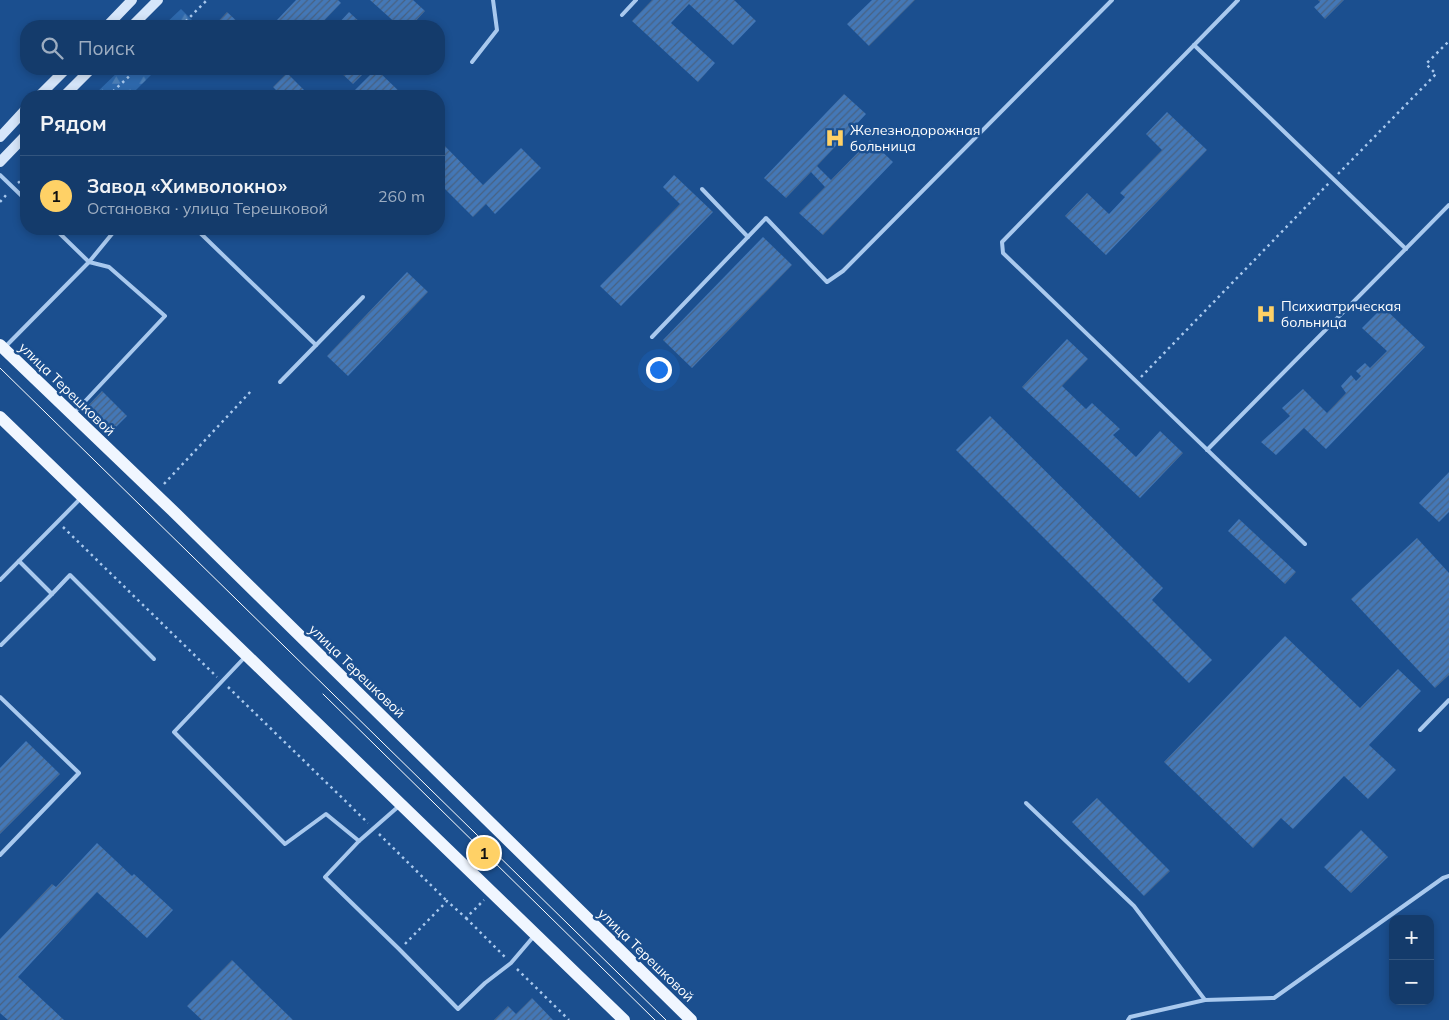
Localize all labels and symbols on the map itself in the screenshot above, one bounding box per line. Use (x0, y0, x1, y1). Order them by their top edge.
place label: Железнодорожная больница (850, 121, 980, 155)
hospital icon: Железнодорожная больница (824, 127, 846, 149)
place label: Психиатрическая больница (1281, 297, 1401, 331)
hospital icon: Психиатрическая больница (1255, 303, 1277, 325)
street label: улица Терешковой (15, 338, 119, 440)
your location (646, 357, 672, 383)
street label: улица Терешковой (305, 620, 409, 722)
pin: 1 (468, 834, 500, 872)
street label: улица Терешковой (594, 904, 698, 1006)

